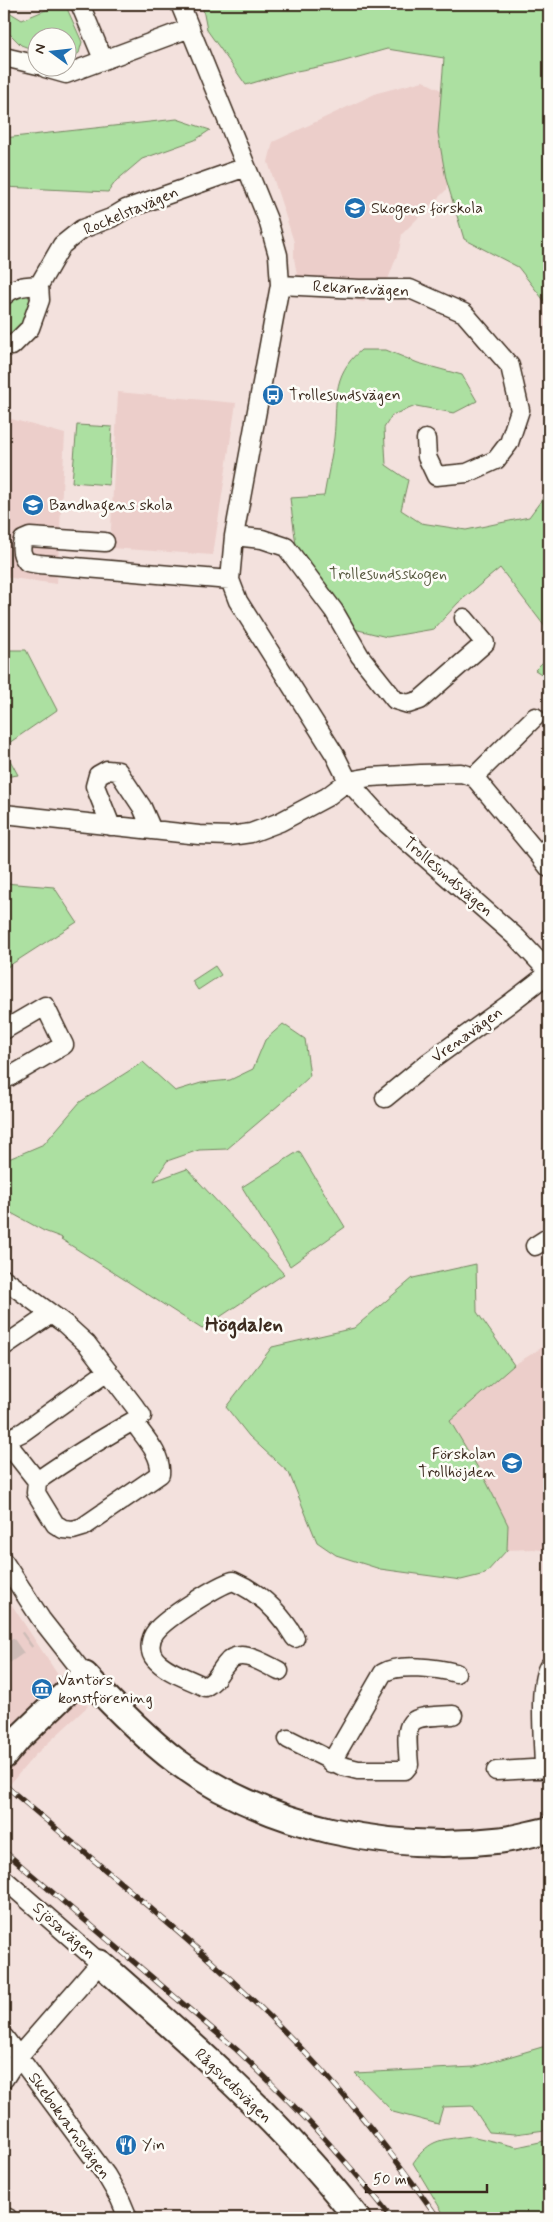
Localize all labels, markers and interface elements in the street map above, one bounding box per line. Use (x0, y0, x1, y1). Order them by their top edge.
north arrow (28, 28, 78, 78)
text: N (31, 42, 50, 56)
street label: Rockelstavägen (80, 182, 182, 240)
school or university icon: Skogens förskola (343, 196, 367, 220)
place label: Skogens förskola (371, 198, 483, 220)
street label: Rekarnevägen (312, 276, 410, 302)
bus stop icon: Trollesundsvägen (261, 383, 285, 407)
place label: Trollesundsvägen (289, 385, 401, 406)
school or university icon: Bandhagens skola (21, 493, 45, 517)
place label: Bandhagens skola (49, 495, 173, 517)
park label: Trollesundsskogen (329, 564, 447, 586)
street label: Trollesundsvägen (399, 832, 497, 922)
street label: Vrenavägen (427, 1002, 507, 1068)
district label: Högdalen (205, 1311, 283, 1339)
place label: Förskolan Trollhöjden (418, 1444, 496, 1483)
school or university icon: Förskolan Trollhöjden (500, 1451, 524, 1475)
place label: Vantörs konstförening (58, 1670, 153, 1709)
museum icon: Vantörs konstförening (30, 1677, 54, 1701)
street label: Sjösavägen (28, 1898, 100, 1964)
street label: Rågsvedsvägen (190, 2044, 276, 2128)
street label: Skebokvarnsvägen (23, 2068, 115, 2184)
restaurant icon: Yin (114, 2133, 138, 2157)
place label: Yin (142, 2135, 165, 2156)
scale bar (366, 2162, 487, 2194)
text: 50 m (373, 2170, 407, 2190)

